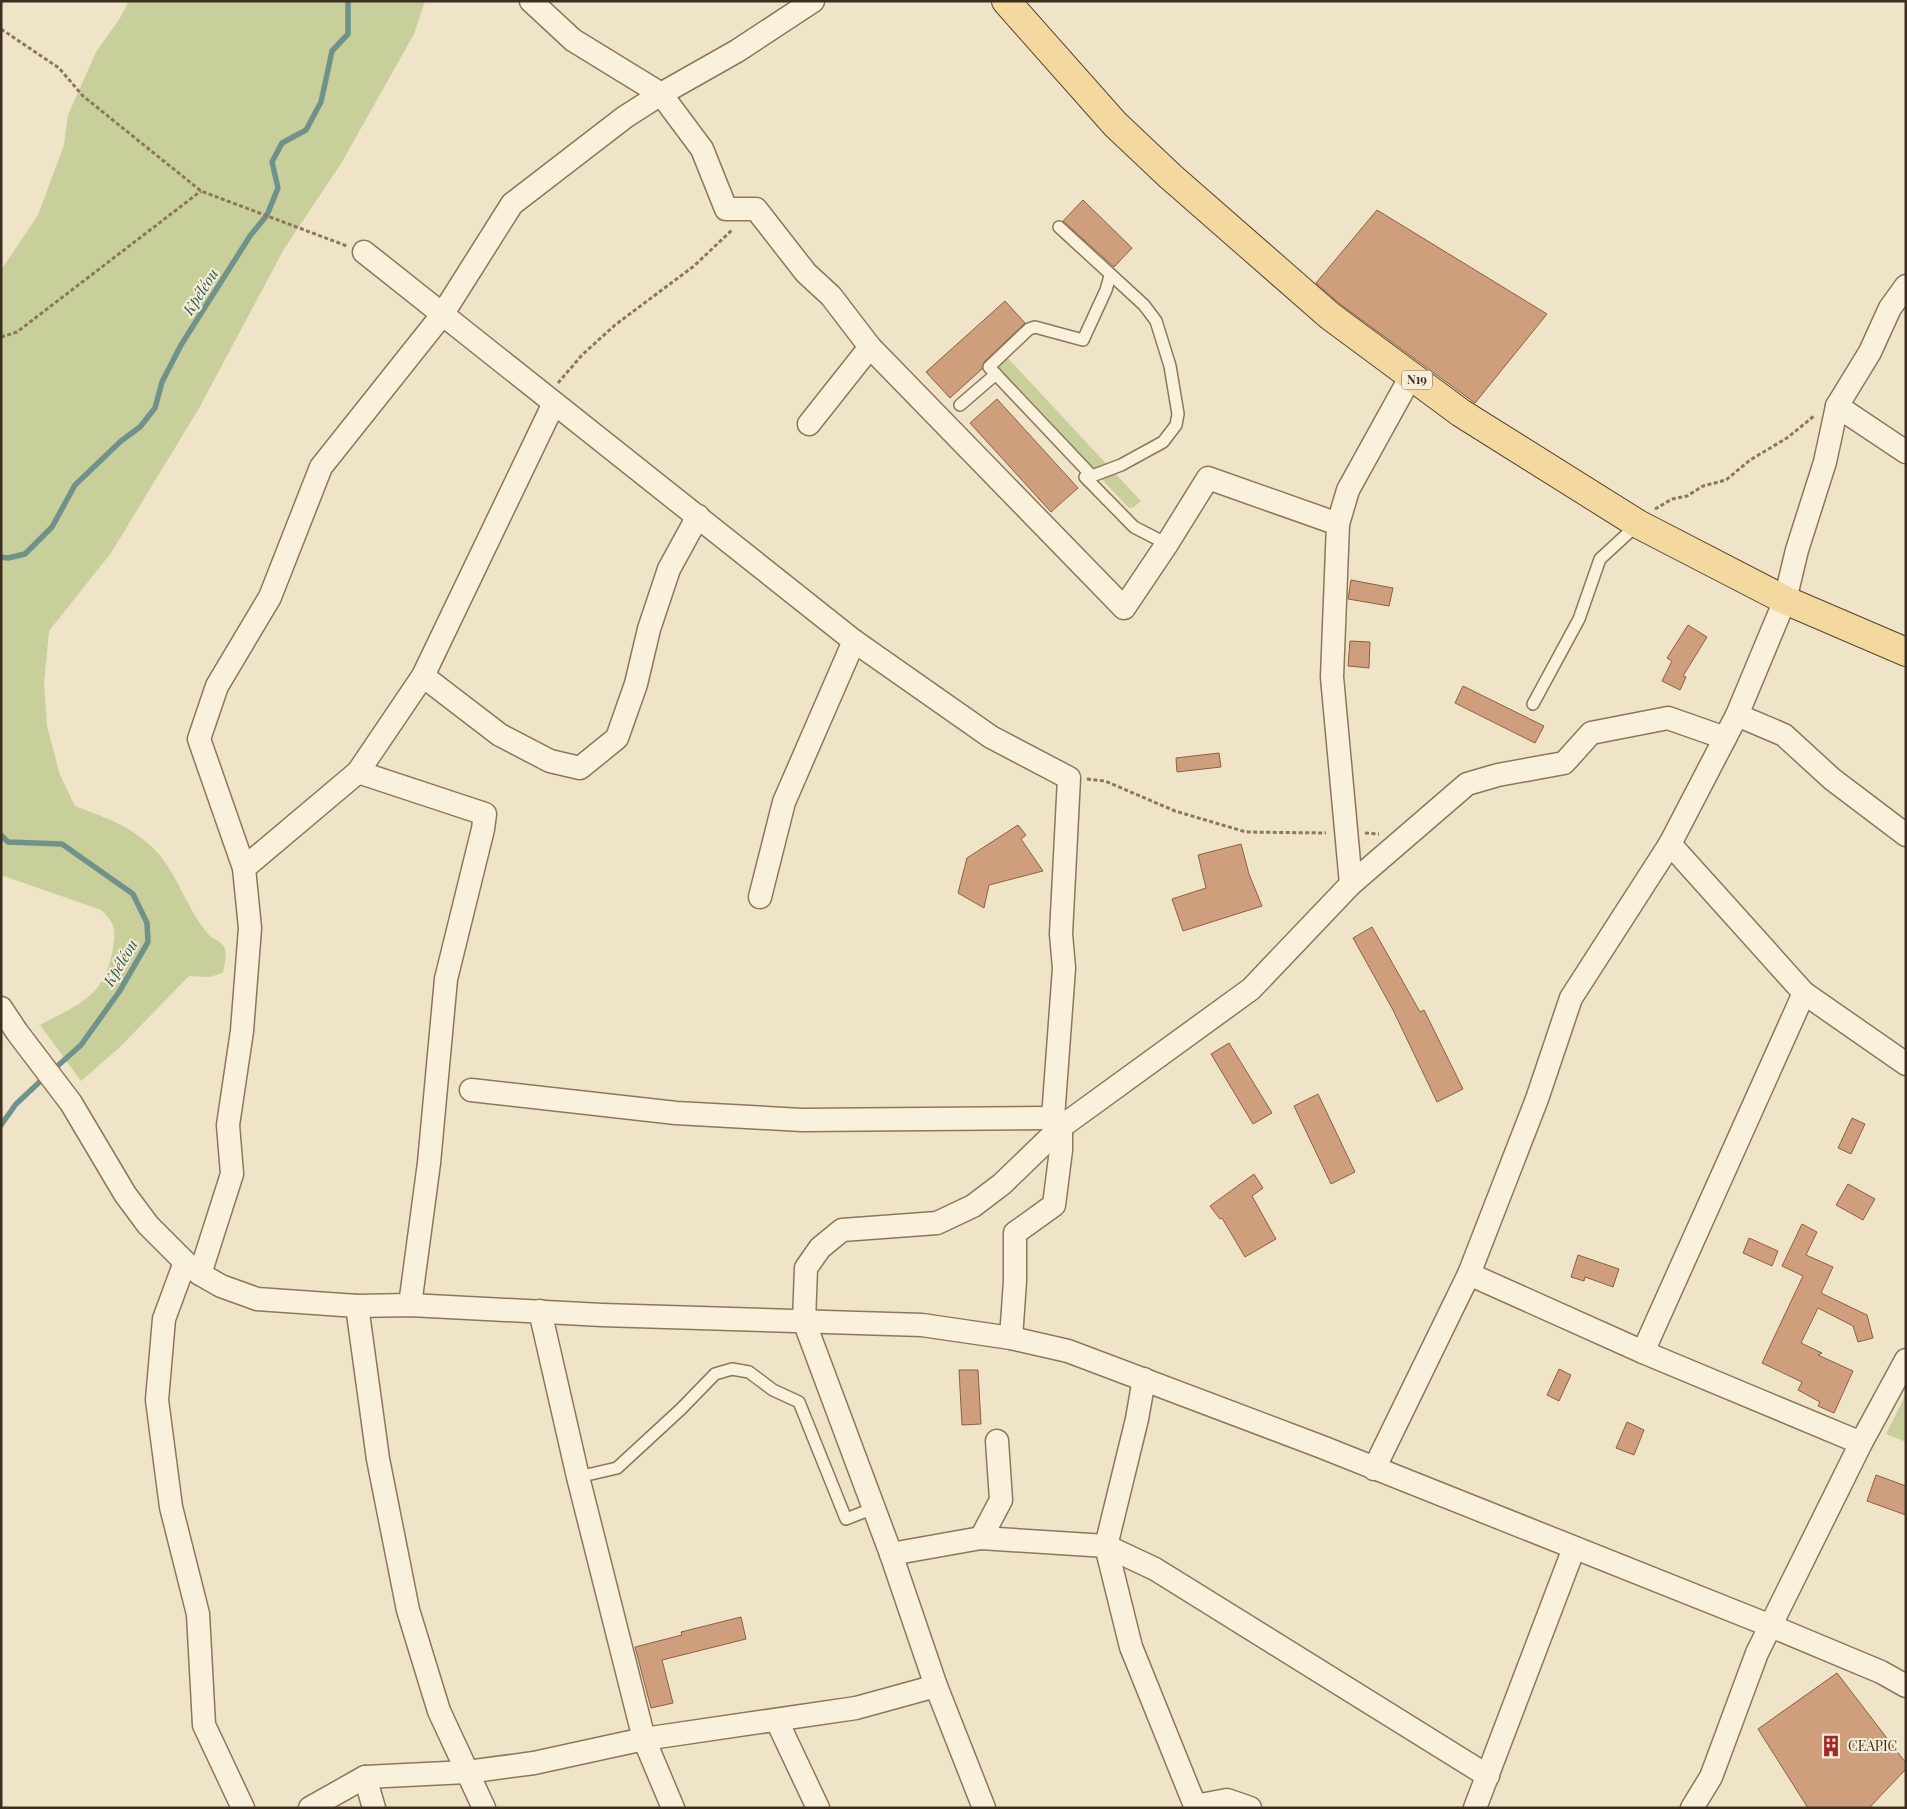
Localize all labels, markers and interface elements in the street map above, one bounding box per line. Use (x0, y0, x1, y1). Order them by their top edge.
water label: Kpéléou (177, 265, 223, 319)
road number: N19 (1402, 370, 1432, 390)
water label: Kpéléou (98, 935, 142, 990)
building icon: CEAPIC (1818, 1733, 1844, 1759)
place label: CEAPIC (1848, 1736, 1897, 1755)

